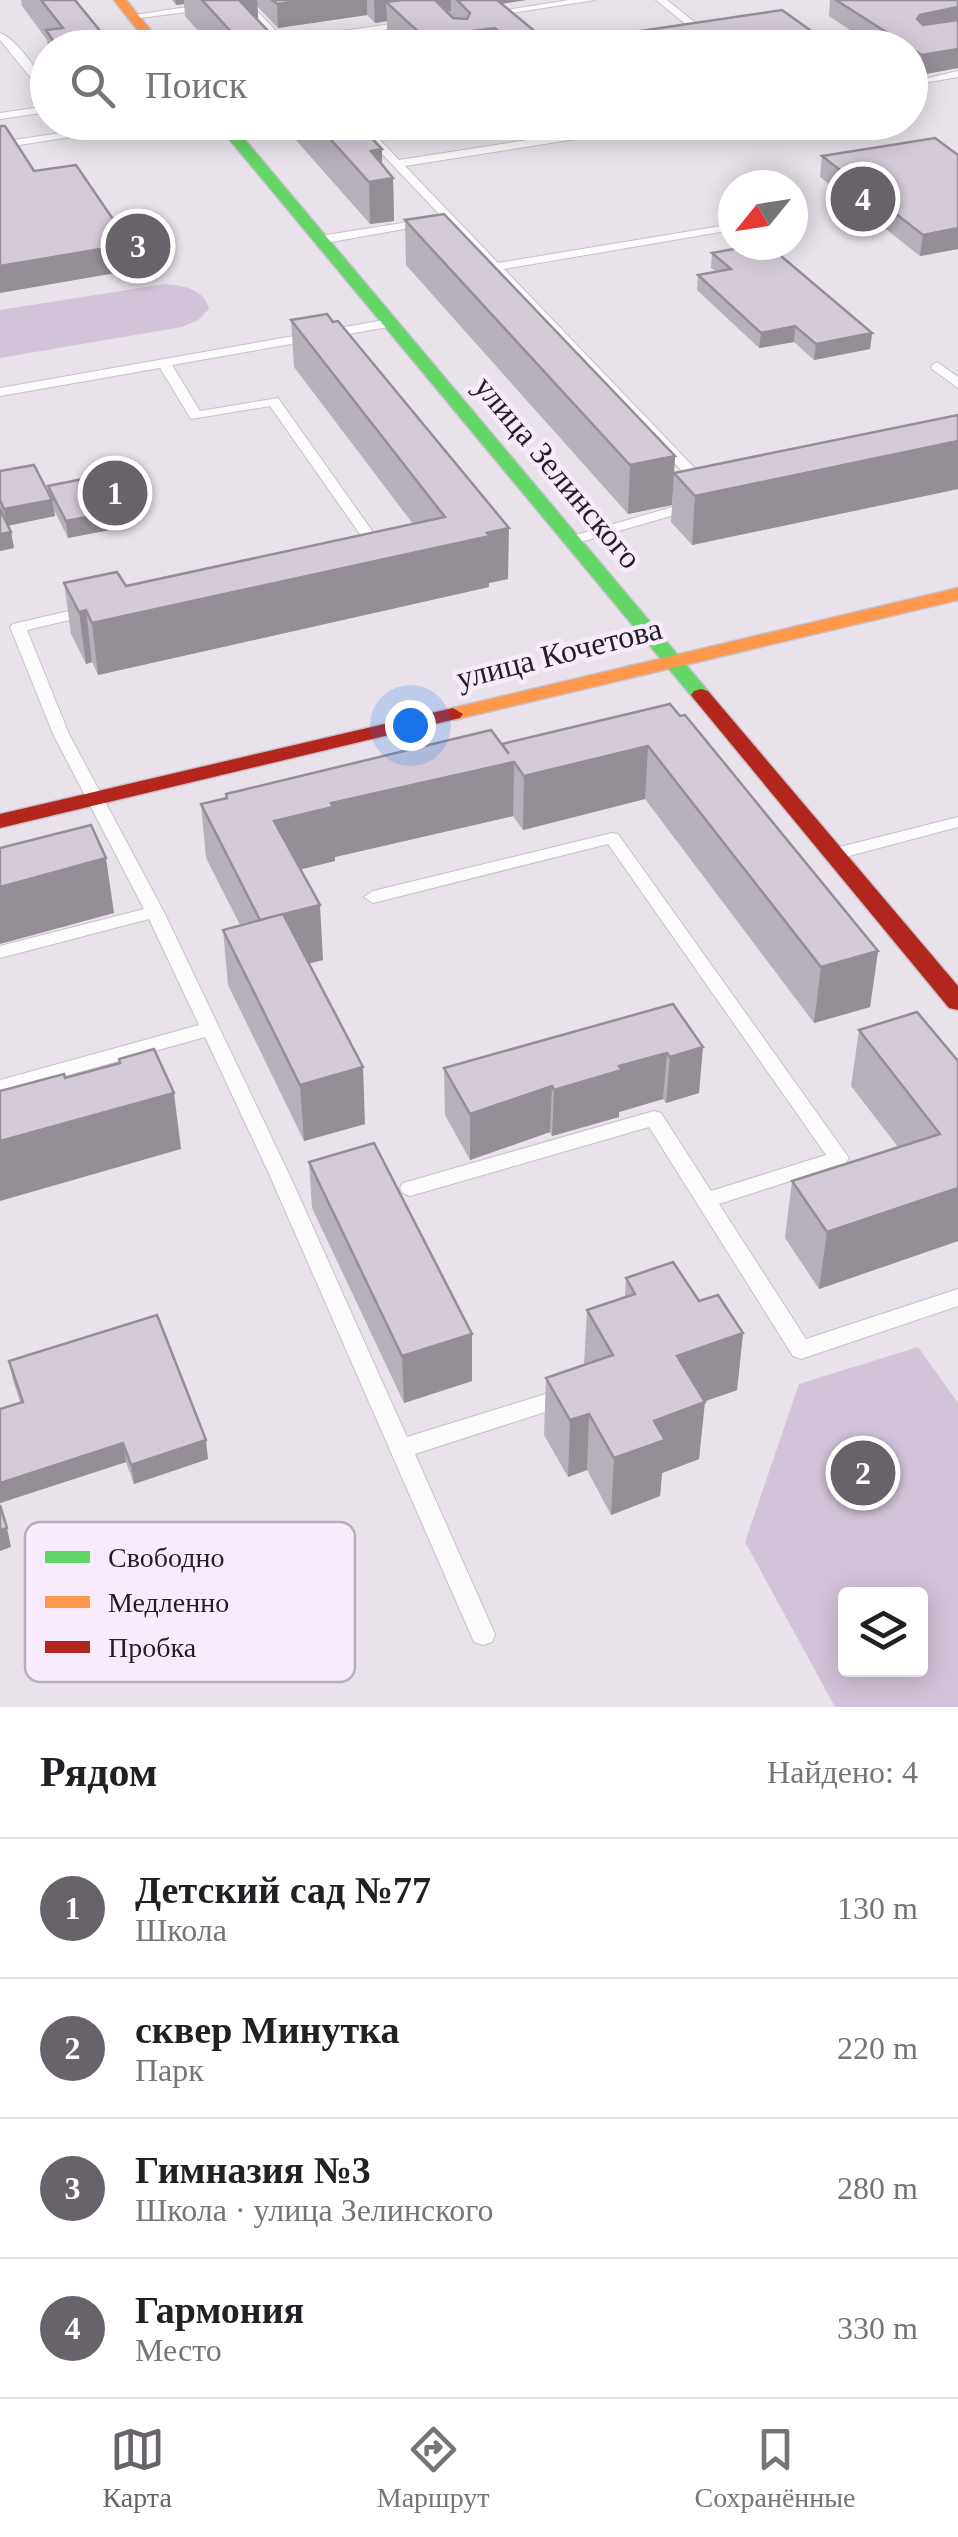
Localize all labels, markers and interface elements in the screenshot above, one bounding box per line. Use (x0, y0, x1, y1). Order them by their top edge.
search box (30, 30, 928, 140)
icon: search (65, 58, 120, 113)
text: Поиск (145, 64, 247, 106)
pin: 4 (830, 162, 896, 236)
north arrow (718, 170, 808, 260)
pin: 3 (106, 208, 170, 284)
street label: улица Зелинского (467, 369, 649, 575)
pin: 1 (82, 456, 148, 530)
street label: улица Кочетова (452, 610, 666, 696)
your location (385, 700, 436, 751)
pin: 2 (830, 1436, 896, 1510)
legend (25, 1522, 355, 1682)
text: Свободно (108, 1542, 224, 1573)
text: Медленно (108, 1587, 229, 1618)
map controls (838, 1587, 928, 1677)
button: layers (838, 1587, 928, 1677)
text: Пробка (108, 1632, 197, 1663)
text: Рядом (40, 1749, 157, 1795)
text: Найдено: 4 (767, 1754, 918, 1790)
text: Детский сад №77 (135, 1869, 431, 1911)
text: 1 (65, 1890, 81, 1926)
text: 130 m (837, 1890, 918, 1926)
text: Школа (135, 1912, 227, 1948)
text: сквер Минутка (135, 2009, 399, 2051)
text: 2 (65, 2030, 81, 2066)
text: 220 m (837, 2030, 918, 2066)
text: Парк (135, 2052, 204, 2088)
text: Гимназия №3 (135, 2149, 371, 2191)
text: 3 (65, 2170, 81, 2206)
text: 280 m (837, 2170, 918, 2206)
text: Школа · улица Зелинского (135, 2192, 494, 2228)
text: Гармония (135, 2289, 304, 2331)
text: 4 (65, 2310, 81, 2346)
text: 330 m (837, 2310, 918, 2346)
text: Место (135, 2332, 222, 2368)
tab: Карта (102, 2422, 172, 2514)
tab: Маршрут (377, 2422, 490, 2514)
tab: Сохранённые (694, 2422, 856, 2514)

